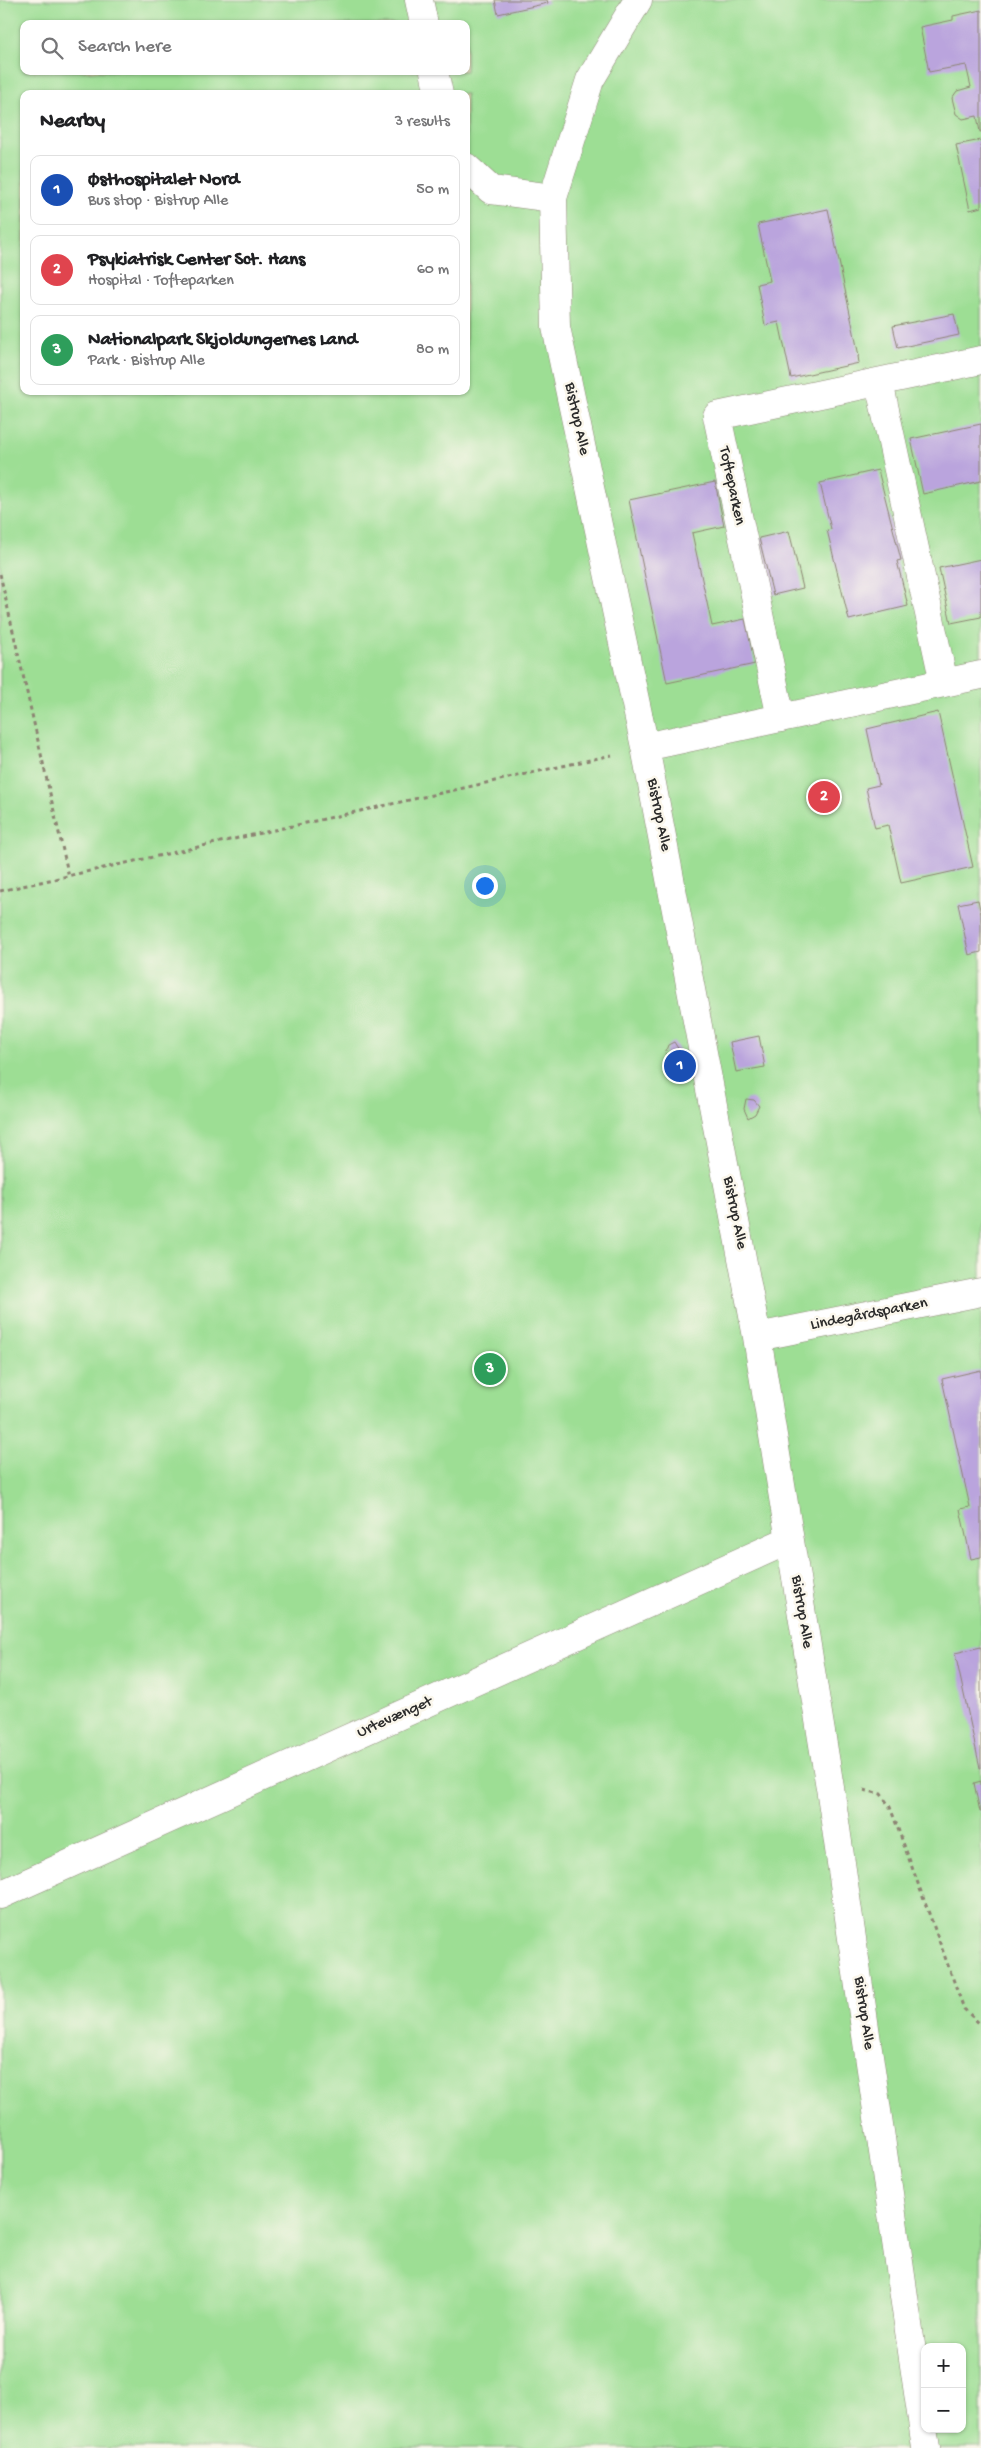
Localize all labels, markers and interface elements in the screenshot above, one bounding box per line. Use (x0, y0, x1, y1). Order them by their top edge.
search box (20, 20, 470, 75)
icon: search (38, 34, 66, 62)
text: Search here (78, 36, 172, 59)
text: Nearby (40, 110, 105, 135)
text: 3 results (395, 113, 450, 132)
text: Østhospitalet Nord (88, 169, 239, 192)
text: 1 (54, 181, 60, 200)
text: 50 m (416, 181, 449, 200)
text: Bus stop · Bistrup Alle (88, 192, 228, 211)
text: Psykiatrisk Center Sct. Hans (88, 249, 305, 272)
text: 2 (53, 261, 61, 280)
text: 60 m (417, 261, 449, 280)
text: Hospital · Tofteparken (88, 272, 234, 291)
text: Nationalpark Skjoldungernes Land (88, 329, 357, 352)
text: 3 (53, 341, 61, 360)
text: 80 m (416, 341, 449, 360)
text: Park · Bistrup Alle (88, 352, 205, 371)
street label: Bistrup Alle (559, 380, 593, 458)
street label: Tofteparken (713, 444, 749, 527)
street label: Bistrup Alle (641, 776, 674, 854)
pin: 2 (808, 778, 840, 816)
your location (472, 873, 498, 899)
pin: 1 (664, 1047, 696, 1085)
street label: Bistrup Alle (717, 1174, 750, 1252)
street label: Lindegårdsparken (809, 1294, 930, 1336)
pin: 3 (474, 1350, 506, 1388)
street label: Bistrup Alle (786, 1573, 816, 1651)
street label: Urtevænget (354, 1692, 437, 1743)
street label: Bistrup Alle (848, 1974, 878, 2052)
map controls (921, 2343, 966, 2433)
button: + (921, 2343, 966, 2388)
button: − (921, 2388, 966, 2433)

